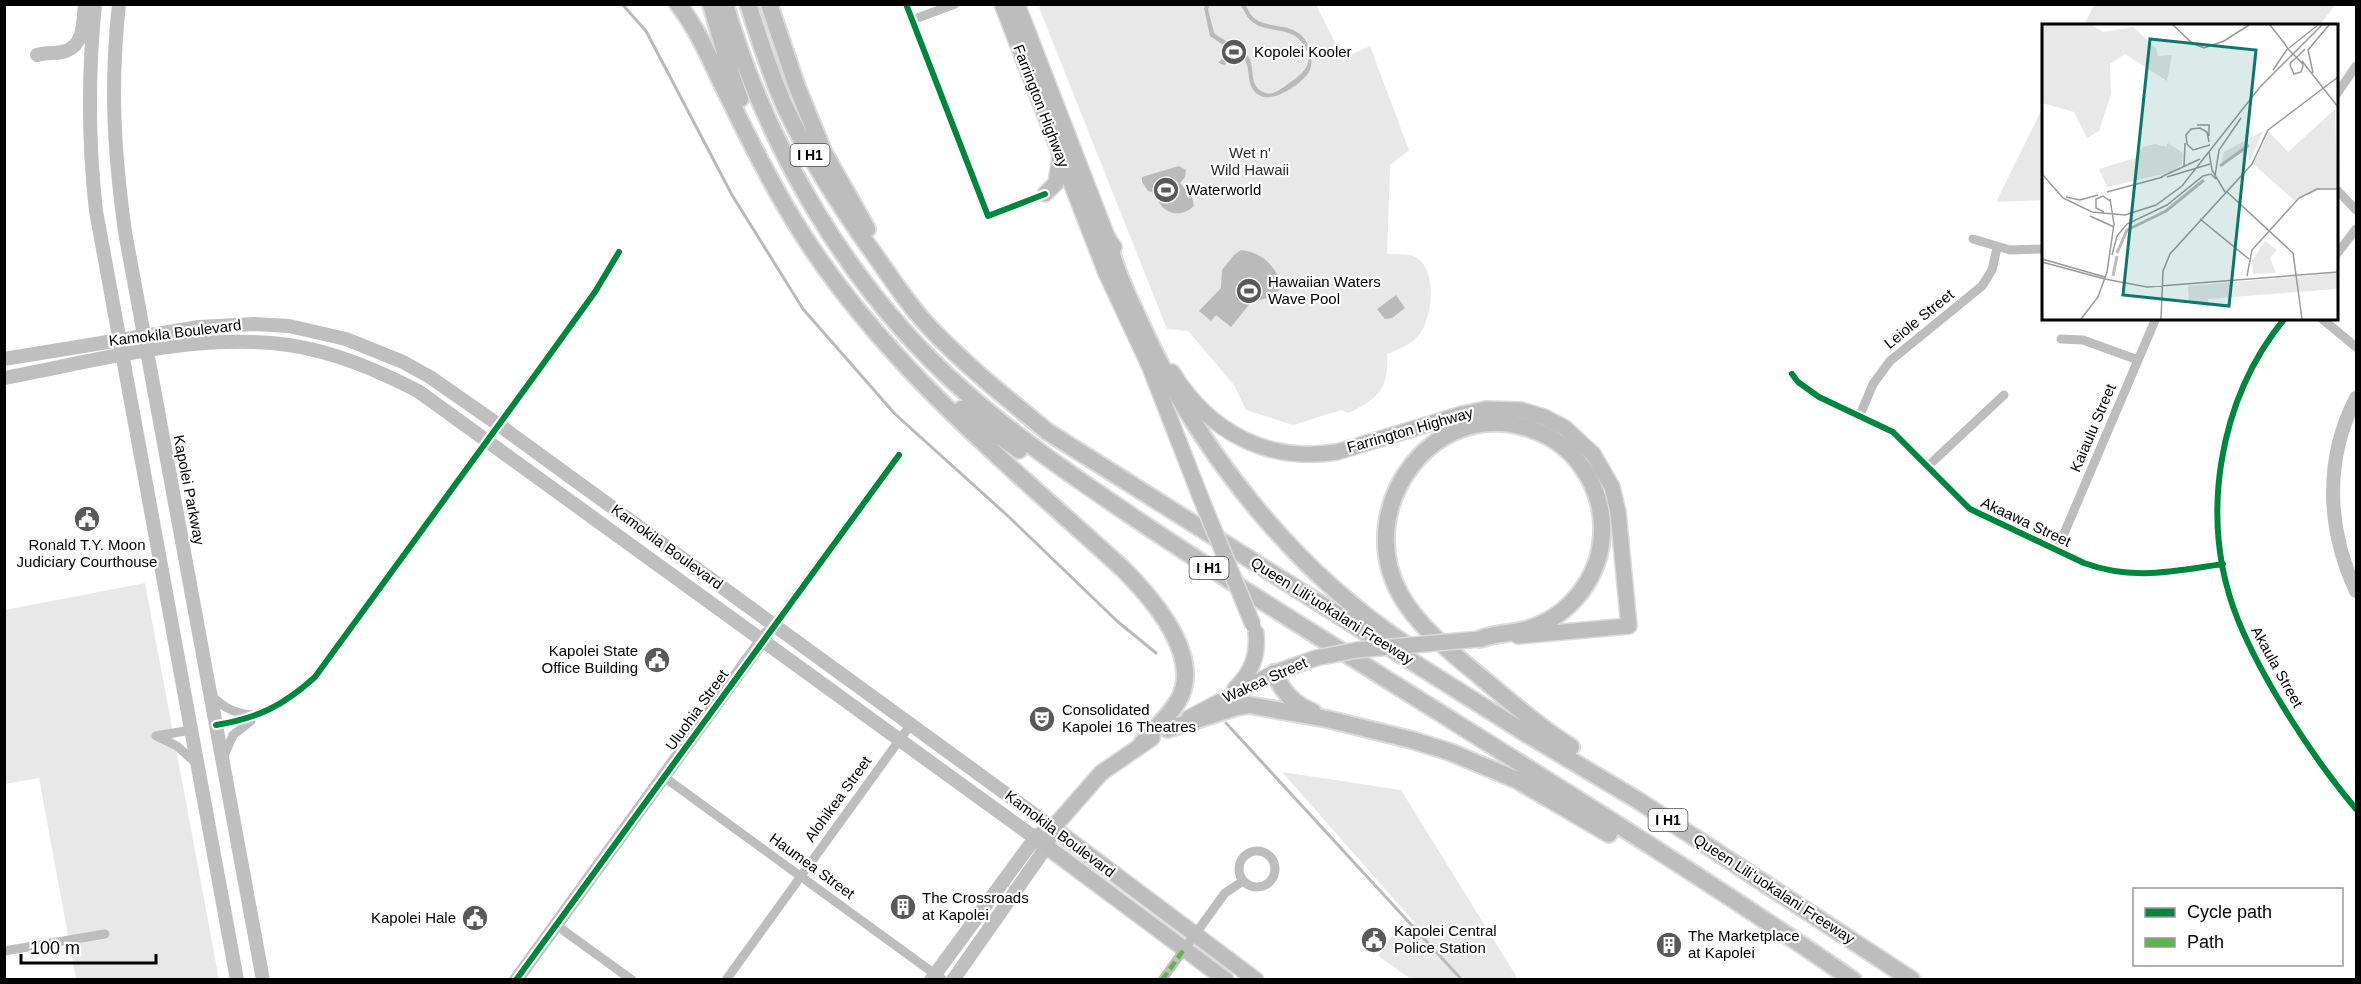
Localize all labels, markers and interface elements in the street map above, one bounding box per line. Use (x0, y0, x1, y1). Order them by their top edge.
inset map (2042, 24, 2337, 320)
sports icon: Kopolei Kooler (1219, 37, 1249, 67)
street label: Farrington Highway (1010, 42, 1073, 170)
place label: Kopolei Kooler (1254, 43, 1352, 60)
road number: I H1 (790, 144, 830, 166)
park label: Wet n' Wild Hawaii (1211, 144, 1289, 178)
sports icon: Waterworld (1151, 175, 1181, 205)
place label: Waterworld (1186, 181, 1261, 198)
place label: Hawaiian Waters Wave Pool (1268, 273, 1381, 307)
sports icon: Hawaiian Waters Wave Pool (1234, 276, 1264, 306)
street label: Leiole Street (1881, 285, 1957, 352)
street label: Kamokila Boulevard (108, 316, 242, 349)
street label: Kaiaulu Street (2066, 380, 2119, 474)
street label: Farrington Highway (1345, 403, 1475, 456)
street label: Kapolei Parkway (170, 433, 209, 547)
street label: Akaawa Street (1978, 493, 2075, 550)
street label: Kamokila Boulevard (608, 501, 726, 593)
public building icon: Ronald T.Y. Moon Judiciary Courthouse (72, 504, 102, 534)
place label: Ronald T.Y. Moon Judiciary Courthouse (17, 536, 157, 570)
street label: Queen Liliʻuokalani Freeway (1248, 553, 1417, 668)
road number: I H1 (1190, 557, 1228, 579)
street label: Akaula Street (2248, 623, 2307, 711)
place label: Kapolei State Office Building (542, 642, 638, 676)
public building icon: Kapolei State Office Building (642, 645, 672, 675)
street label: Wakea Street (1220, 653, 1310, 706)
street label: Uluohia Street (662, 666, 732, 753)
place label: Consolidated Kapolei 16 Theatres (1062, 701, 1196, 735)
theatre icon: Consolidated Kapolei 16 Theatres (1027, 704, 1057, 734)
street label: Alohikea Street (801, 752, 875, 845)
street label: Kamokila Boulevard (1002, 787, 1119, 881)
road number: I H1 (1648, 809, 1688, 831)
street label: Haumea Street (766, 829, 859, 903)
street label: Queen Liliʻuokalani Freeway (1691, 830, 1858, 947)
legend (2133, 888, 2343, 966)
place label: The Crossroads at Kapolei (922, 889, 1029, 923)
building icon: The Crossroads at Kapolei (888, 892, 918, 922)
text: Cycle path (2187, 902, 2272, 922)
public building icon: Kapolei Hale (460, 903, 490, 933)
place label: Kapolei Hale (371, 909, 456, 926)
place label: Kapolei Central Police Station (1394, 922, 1497, 956)
public building icon: Kapolei Central Police Station (1359, 925, 1389, 955)
scale bar (21, 927, 156, 965)
place label: The Marketplace at Kapolei (1688, 927, 1800, 961)
building icon: The Marketplace at Kapolei (1654, 930, 1684, 960)
text: Path (2187, 932, 2224, 952)
text: 100 m (30, 938, 80, 958)

